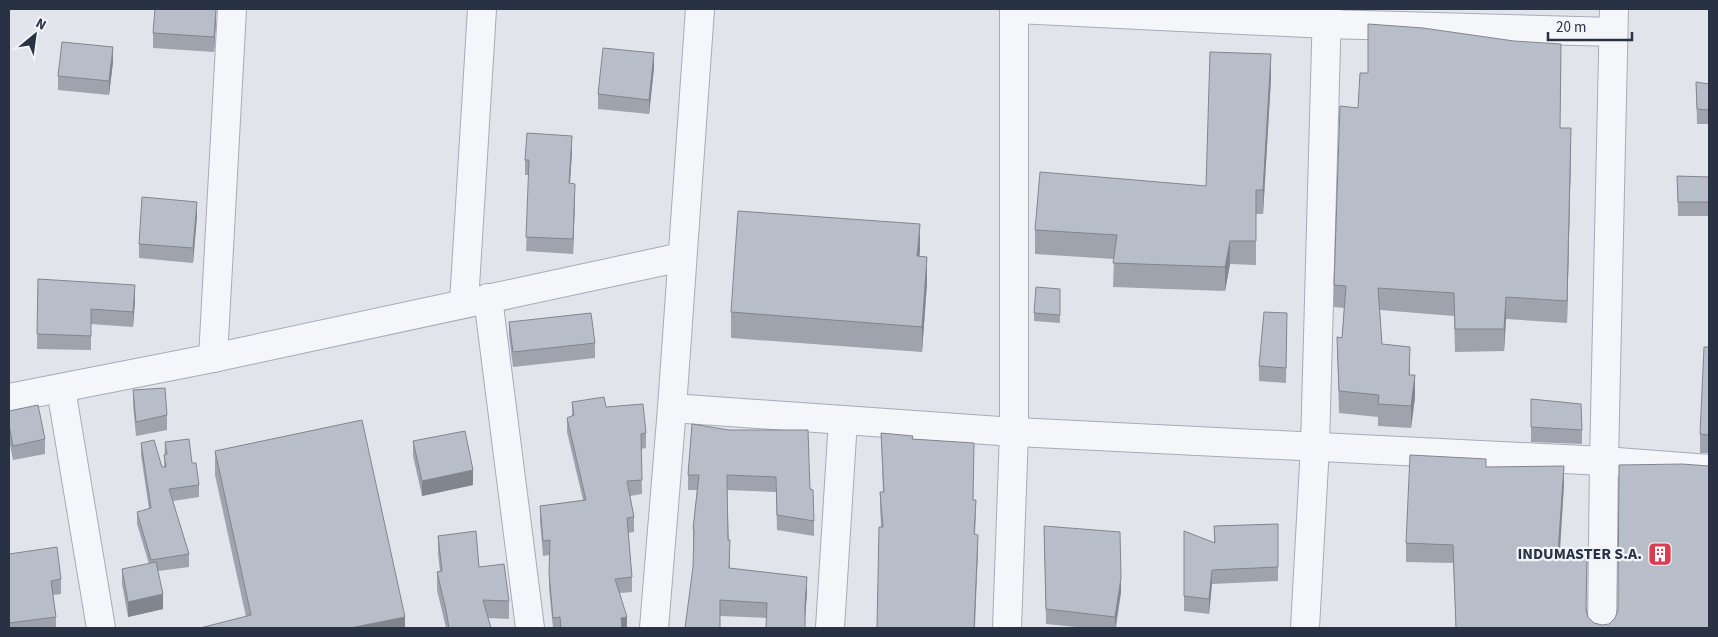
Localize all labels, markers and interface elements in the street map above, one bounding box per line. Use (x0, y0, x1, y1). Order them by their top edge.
north arrow (10, 10, 60, 60)
scale bar (1548, 10, 1632, 42)
text: N (32, 14, 50, 36)
text: 20 m (1556, 17, 1586, 38)
building icon: INDUMASTER S.A. (1647, 541, 1673, 567)
place label: INDUMASTER S.A. (1517, 543, 1642, 565)

